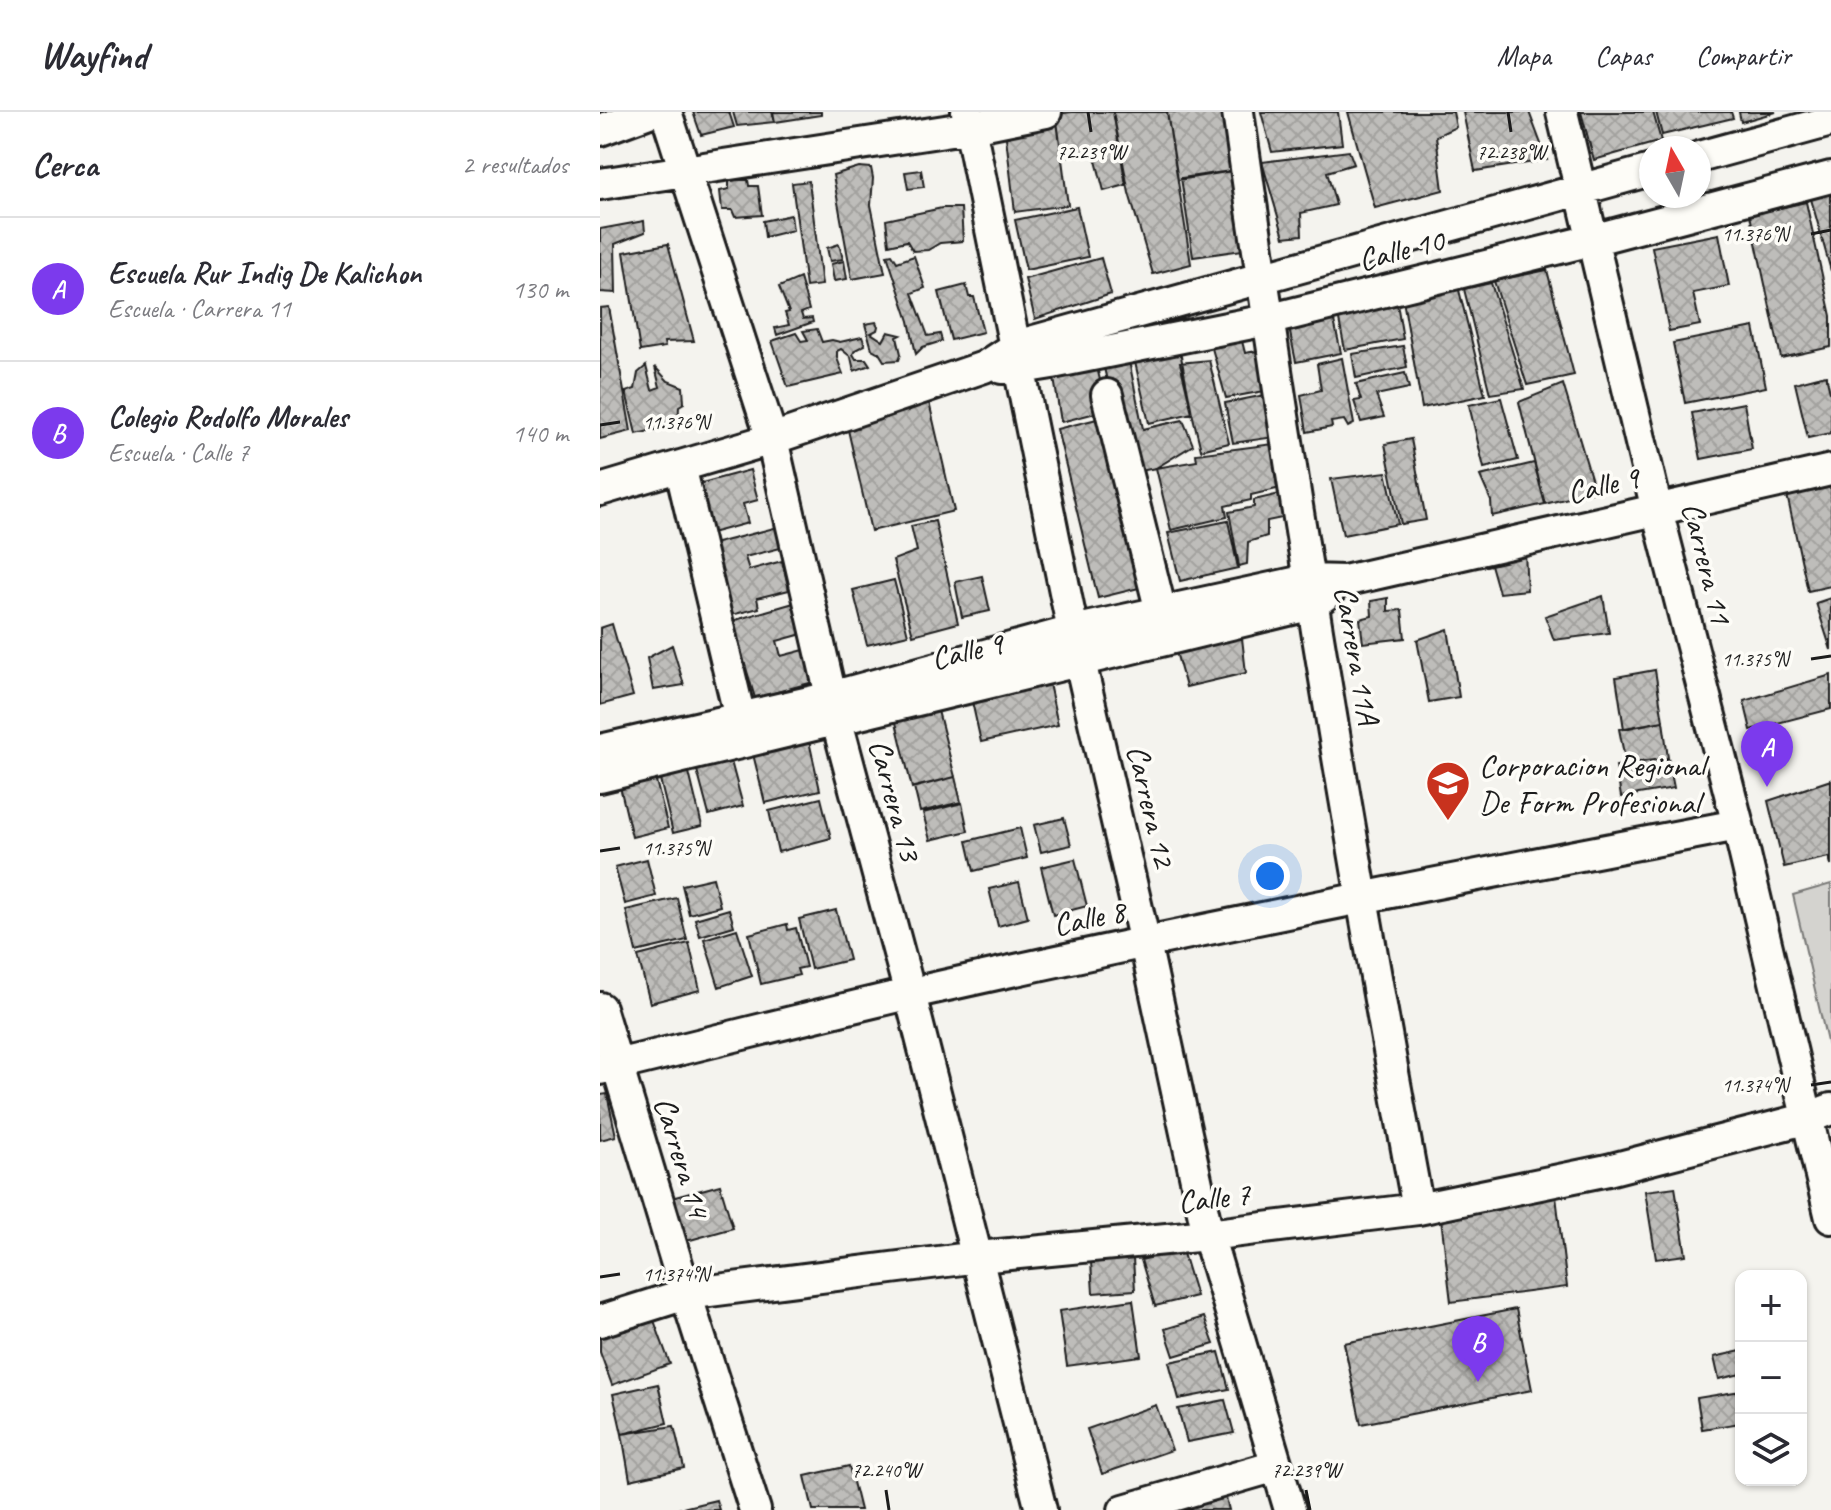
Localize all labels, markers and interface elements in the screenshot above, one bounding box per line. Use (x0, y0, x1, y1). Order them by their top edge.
text: Wayfind (40, 32, 147, 79)
text: Mapa (1497, 38, 1551, 73)
text: Capas (1595, 38, 1652, 73)
text: Compartir (1696, 38, 1791, 73)
north arrow (1639, 136, 1711, 208)
text: 72.239°W (1056, 140, 1129, 165)
text: 72.238°W (1476, 140, 1549, 165)
text: Cerca (32, 143, 98, 186)
text: 2 resultados (462, 148, 568, 181)
street label: Calle 10 (1354, 219, 1451, 280)
text: 11.376°N (1722, 222, 1791, 247)
text: Escuela Rur Indig De Kalichon (108, 254, 421, 292)
text: A (51, 273, 65, 306)
text: 130 m (512, 273, 568, 306)
text: Escuela · Carrera 11 (108, 292, 291, 325)
text: Colegio Rodolfo Morales (108, 398, 348, 436)
text: 11.376°N (643, 410, 712, 435)
text: B (51, 417, 65, 450)
text: 140 m (512, 417, 568, 450)
text: Escuela · Calle 7 (108, 436, 249, 469)
street label: Calle 9 (1563, 456, 1645, 513)
street label: Carrera 11 (1672, 498, 1742, 630)
street label: Carrera 11A (1325, 583, 1390, 729)
street label: Calle 9 (927, 622, 1009, 679)
text: 11.375°N (1722, 647, 1791, 672)
pin: A (1741, 721, 1793, 787)
street label: Carrera 13 (859, 735, 931, 868)
street label: Carrera 12 (1117, 741, 1185, 873)
place label: Corporacion Regional De Form Profesional (1479, 745, 1710, 823)
school or university icon: Corporacion Regional De Form Profesional (1424, 759, 1472, 822)
text: 11.375°N (643, 836, 712, 861)
your location (1250, 856, 1290, 896)
street label: Calle 8 (1049, 890, 1131, 946)
text: 11.374°N (1722, 1073, 1791, 1098)
street label: Carrera 14 (644, 1092, 721, 1226)
street label: Calle 7 (1176, 1173, 1254, 1223)
text: 11.374°N (643, 1262, 712, 1287)
map controls (1735, 1270, 1807, 1486)
button: + (1735, 1270, 1807, 1342)
pin: B (1452, 1316, 1504, 1382)
button: − (1735, 1342, 1807, 1414)
button: layers (1735, 1414, 1807, 1486)
text: 72.240°W (851, 1458, 924, 1483)
text: 72.239°W (1271, 1458, 1344, 1483)

